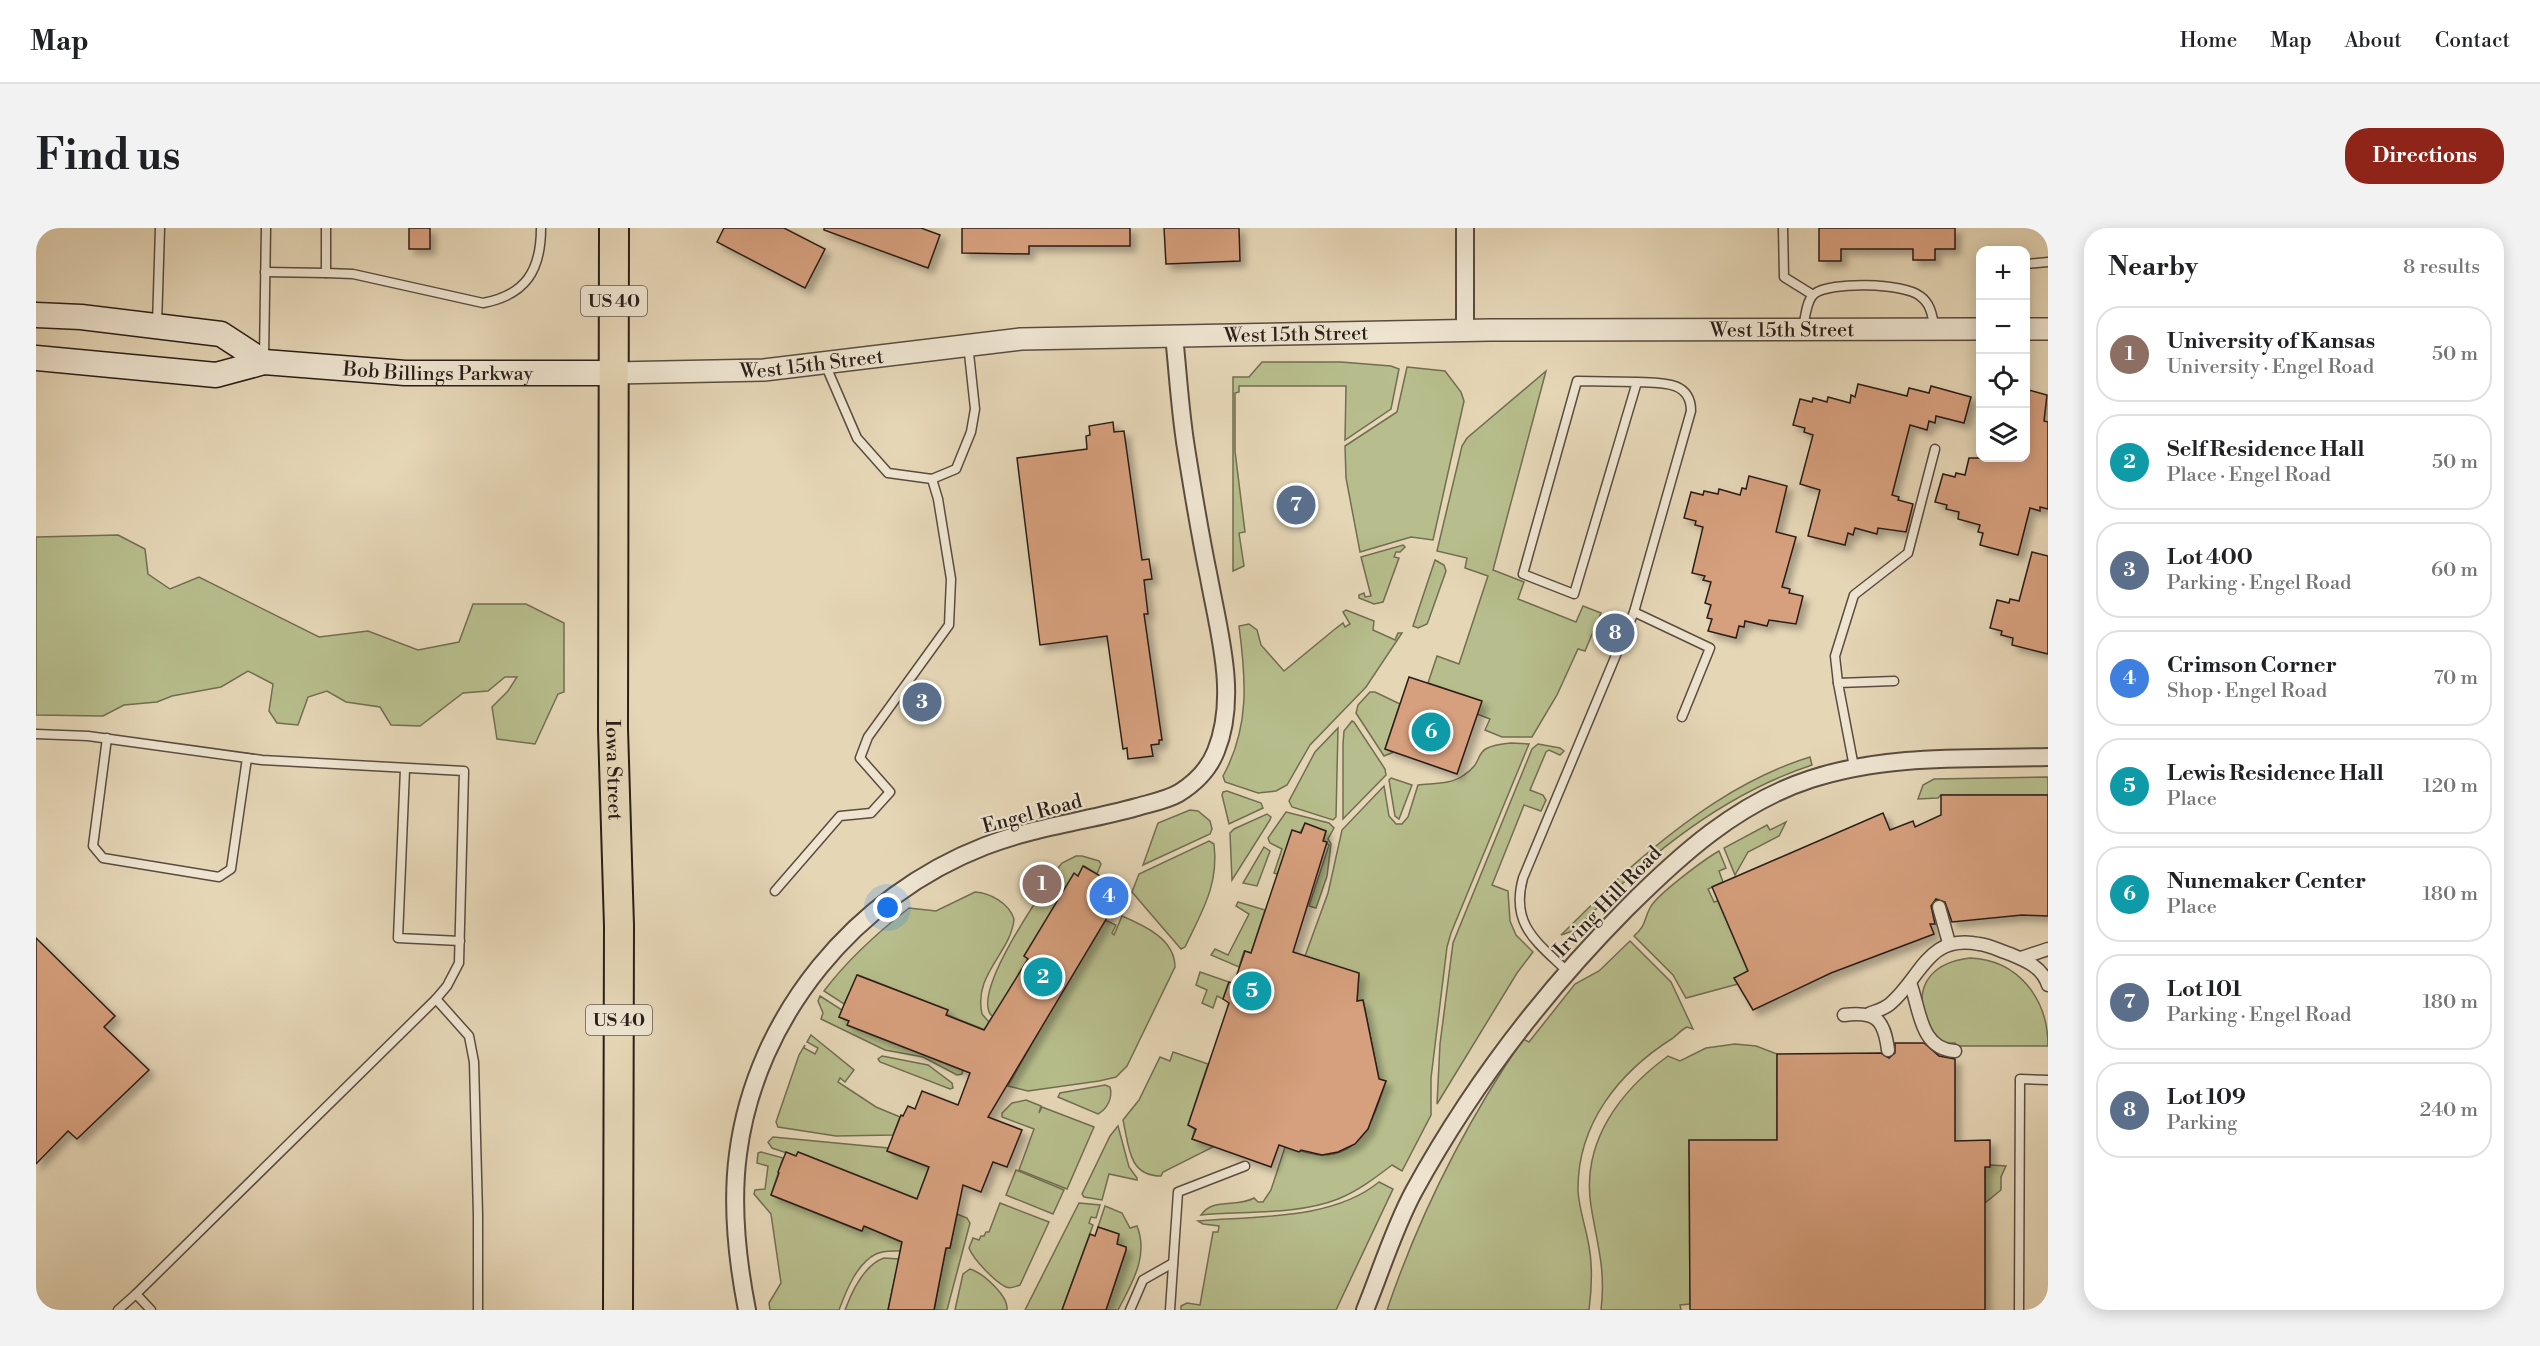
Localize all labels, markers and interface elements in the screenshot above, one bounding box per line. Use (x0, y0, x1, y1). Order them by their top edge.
text: Map (30, 24, 89, 59)
text: Home (2180, 28, 2237, 54)
text: Map (2270, 28, 2312, 54)
text: About (2345, 28, 2402, 54)
text: Contact (2435, 28, 2510, 54)
button: Directions (2345, 128, 2504, 184)
text: Find us (36, 130, 180, 183)
map controls (1976, 246, 2030, 462)
button: + (1976, 246, 2030, 300)
text: Nearby (2108, 251, 2198, 283)
text: 8 results (2403, 255, 2480, 280)
road number: US 40 (581, 286, 647, 316)
button: − (1976, 300, 2030, 354)
street label: West 15th Street (1709, 318, 1854, 344)
street label: West 15th Street (1223, 321, 1369, 349)
text: University of Kansas (2167, 328, 2375, 355)
text: 1 (2125, 342, 2134, 367)
text: 50 m (2432, 342, 2478, 367)
street label: West 15th Street (738, 345, 885, 385)
button: locate (1976, 354, 2030, 408)
text: University · Engel Road (2167, 355, 2374, 380)
street label: Bob Billings Parkway (341, 357, 533, 387)
button: layers (1976, 408, 2030, 462)
text: Self Residence Hall (2167, 436, 2364, 463)
text: 2 (2123, 450, 2136, 475)
text: 50 m (2432, 450, 2478, 475)
text: Place · Engel Road (2167, 463, 2331, 488)
pin: 7 (1276, 482, 1316, 528)
text: Lot 400 (2167, 544, 2253, 571)
text: 3 (2123, 558, 2136, 583)
text: 60 m (2431, 558, 2478, 583)
text: Parking · Engel Road (2167, 571, 2351, 596)
pin: 8 (1596, 610, 1634, 656)
text: Crimson Corner (2167, 652, 2337, 679)
text: 4 (2123, 666, 2136, 691)
text: 70 m (2434, 666, 2478, 691)
text: Shop · Engel Road (2167, 679, 2327, 704)
pin: 3 (902, 680, 942, 724)
pin: 6 (1412, 710, 1450, 754)
street label: Iowa Street (599, 719, 627, 821)
text: Lewis Residence Hall (2167, 760, 2384, 787)
text: 5 (2123, 774, 2136, 799)
text: 120 m (2423, 774, 2478, 799)
text: Place (2167, 787, 2217, 812)
street label: Engel Road (980, 789, 1086, 840)
street label: Irving Hill Road (1549, 841, 1668, 963)
pin: 1 (1022, 862, 1062, 906)
text: Nunemaker Center (2167, 868, 2366, 895)
pin: 4 (1090, 874, 1128, 918)
text: 6 (2123, 882, 2136, 907)
text: 180 m (2423, 882, 2478, 907)
your location (873, 893, 902, 922)
text: Place (2167, 895, 2217, 920)
pin: 2 (1024, 954, 1062, 999)
pin: 5 (1232, 968, 1272, 1014)
text: Lot 101 (2167, 976, 2242, 1003)
text: 7 (2124, 990, 2135, 1015)
text: 180 m (2423, 990, 2478, 1015)
text: Parking · Engel Road (2167, 1003, 2351, 1028)
road number: US 40 (586, 1005, 652, 1035)
text: Lot 109 (2167, 1084, 2246, 1111)
text: 8 (2123, 1098, 2136, 1123)
text: 240 m (2420, 1098, 2478, 1123)
text: Parking (2167, 1111, 2237, 1136)

